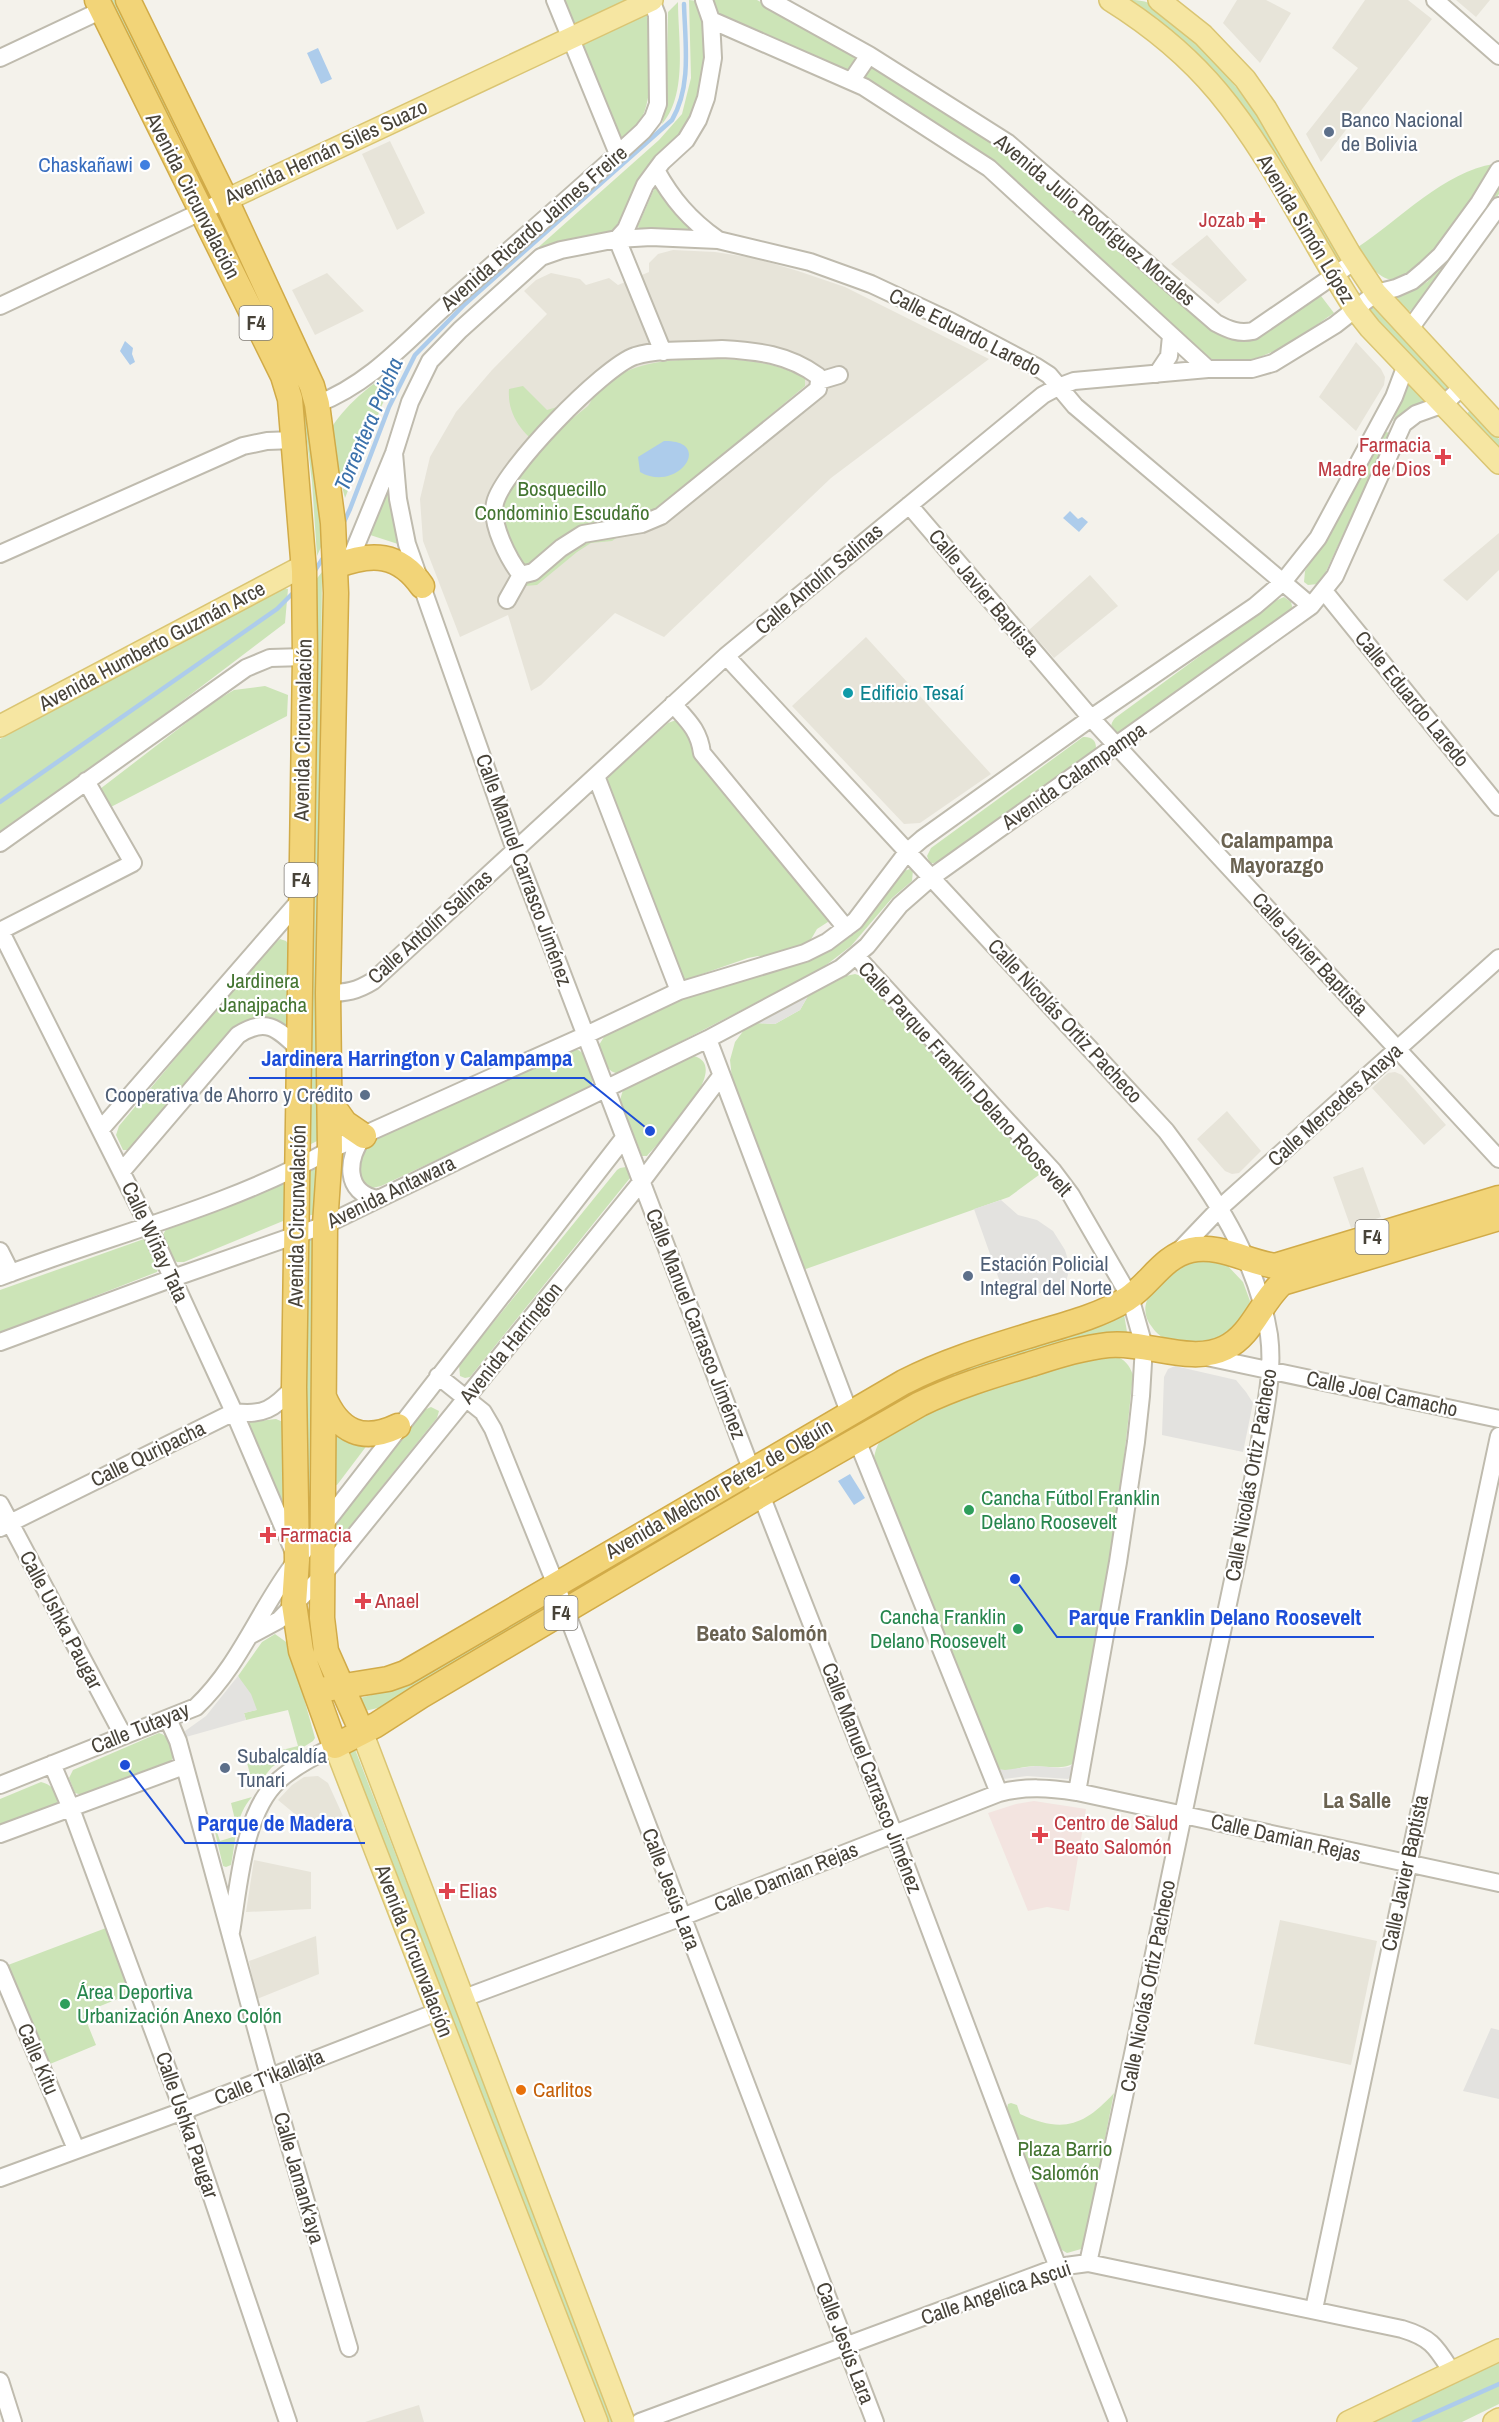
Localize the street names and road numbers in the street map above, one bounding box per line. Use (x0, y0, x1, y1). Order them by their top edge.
street label: Avenida Hernán Siles Suazo (219, 92, 432, 212)
street label: Avenida Circunvalación (139, 107, 248, 284)
street label: Avenida Julio Rodríguez Morales (988, 126, 1202, 312)
street label: Avenida Ricardo Jaimes Freire (433, 138, 633, 318)
street label: Avenida Simón López (1250, 148, 1363, 309)
street label: Calle Eduardo Laredo (884, 281, 1046, 383)
road number: F4 (240, 306, 272, 340)
street label: Calle Antolín Salinas (748, 516, 889, 641)
street label: Calle Javier Baptista (922, 522, 1047, 663)
street label: Avenida Humberto Guzmán Arce (33, 574, 270, 718)
street label: Calle Eduardo Laredo (1348, 624, 1476, 773)
street label: Avenida Circunvalación (286, 638, 319, 822)
street label: Avenida Calampampa (995, 715, 1152, 837)
street label: Calle Manuel Carrasco Jiménez (469, 750, 580, 990)
road number: F4 (284, 863, 318, 897)
street label: Calle Antolín Salinas (361, 863, 498, 991)
street label: Calle Javier Baptista (1246, 886, 1375, 1022)
street label: Calle Nicolás Ortiz Pacheco (981, 932, 1149, 1109)
street label: Calle Parque Franklin Delano Roosevelt (852, 955, 1079, 1203)
street label: Calle Mercedes Anaya (1261, 1036, 1409, 1173)
street label: Avenida Circunvalación (280, 1124, 313, 1308)
street label: Avenida Antawara (321, 1148, 460, 1236)
street label: Calle Wiñay Tata (115, 1177, 196, 1307)
street label: Calle Manuel Carrasco Jiménez (639, 1204, 754, 1444)
road number: F4 (1356, 1220, 1388, 1254)
street label: Avenida Harrington (452, 1276, 569, 1411)
street label: Calle Joel Camacho (1304, 1363, 1460, 1424)
street label: Calle Nicolás Ortiz Pacheco (1218, 1366, 1283, 1583)
street label: Avenida Melchor Pérez de Olguín (599, 1411, 838, 1566)
street label: Calle Quripacha (86, 1413, 210, 1494)
street label: Calle Ushka Paugar (13, 1545, 110, 1694)
road number: F4 (544, 1596, 578, 1630)
street label: Calle Manuel Carrasco Jiménez (815, 1658, 930, 1898)
street label: Calle Tutayay (86, 1695, 194, 1760)
street label: Calle Javier Baptista (1374, 1792, 1435, 1954)
street label: Calle Damian Rejas (1208, 1806, 1364, 1869)
street label: Calle Jesús Lara (635, 1824, 708, 1954)
street label: Calle Damian Rejas (709, 1834, 862, 1919)
street label: Avenida Circunvalación (368, 1859, 461, 2041)
street label: Calle Nicolás Ortiz Pacheco (1113, 1877, 1182, 2094)
street label: Calle Kitu (11, 2019, 66, 2099)
street label: Calle T'ikallajta (210, 2041, 328, 2112)
street label: Calle Ushka Paugar (149, 2048, 226, 2202)
street label: Calle Jamank'aya (267, 2109, 332, 2247)
street label: Calle Angelica Ascui (917, 2253, 1075, 2332)
street label: Calle Jesús Lara (809, 2278, 882, 2408)

